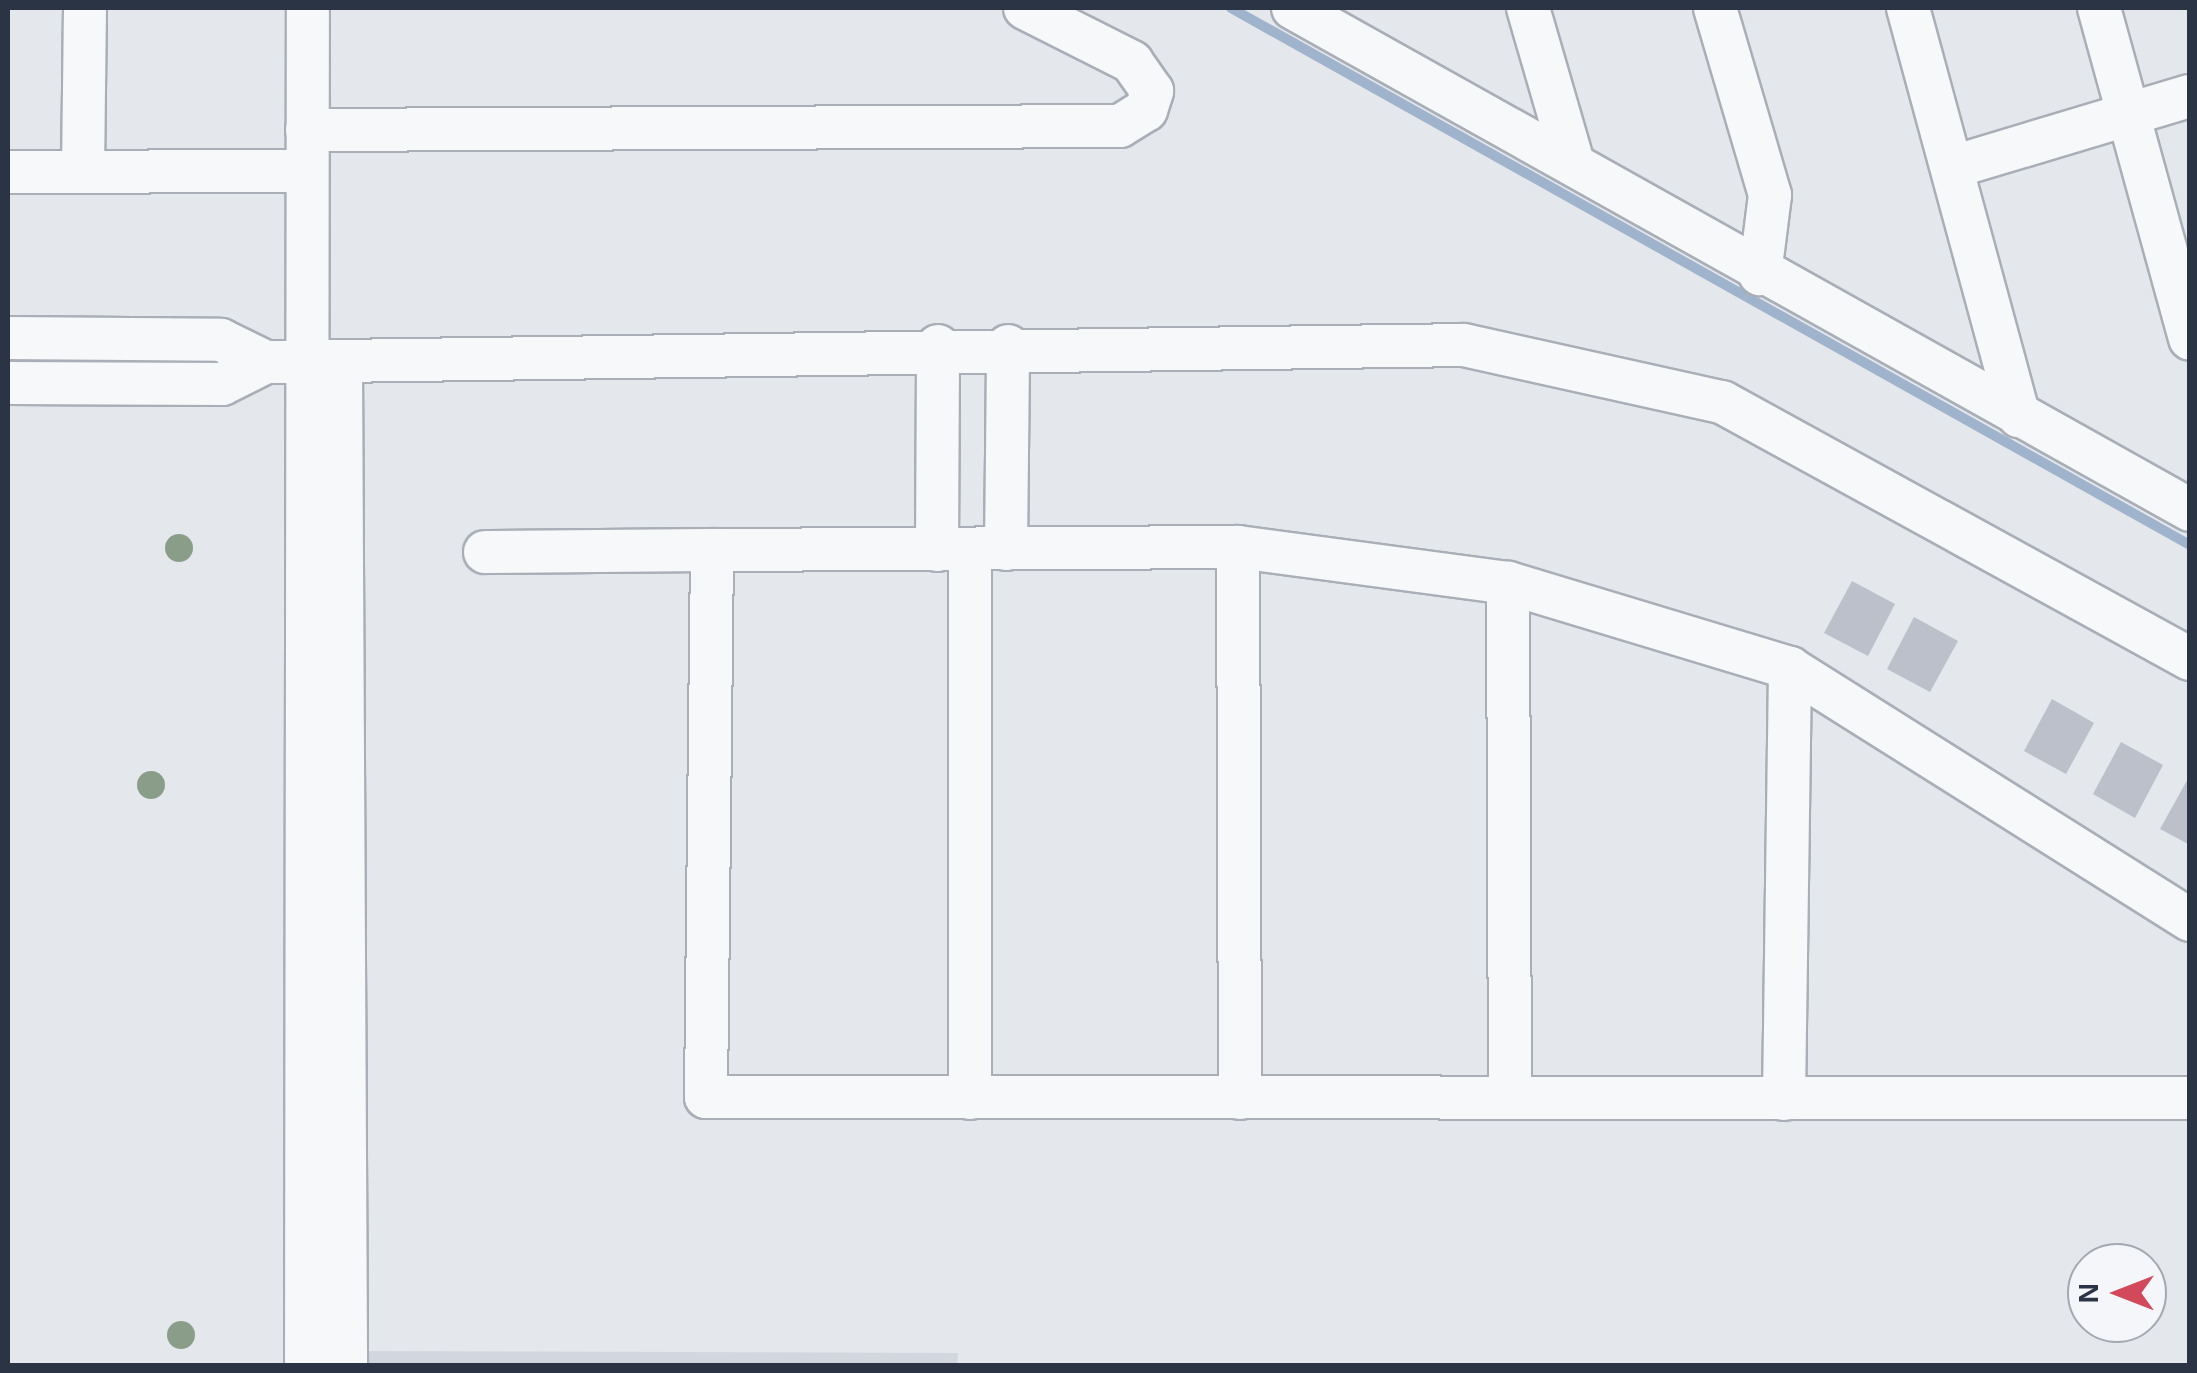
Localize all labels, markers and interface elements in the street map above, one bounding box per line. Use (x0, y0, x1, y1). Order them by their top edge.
north arrow (2067, 1243, 2167, 1343)
text: N (2073, 1283, 2104, 1303)

